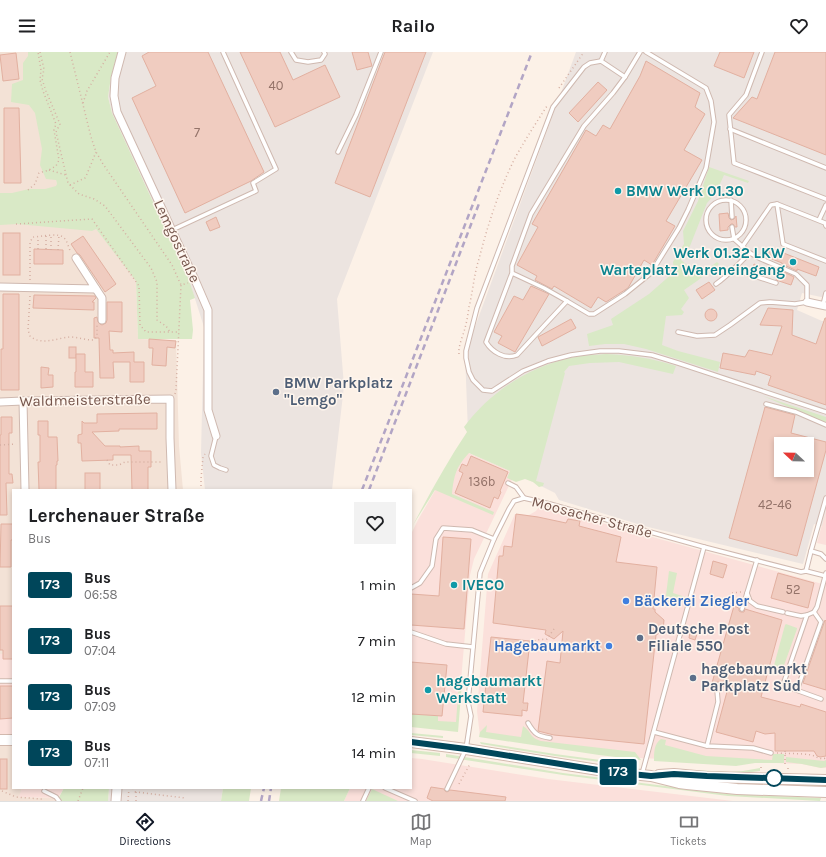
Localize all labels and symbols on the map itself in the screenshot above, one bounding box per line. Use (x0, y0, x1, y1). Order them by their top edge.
house number: 40 (269, 78, 284, 93)
house number: 7 (194, 125, 200, 140)
place label: BMW Werk 01.30 (626, 182, 744, 200)
marker: BMW Werk 01.30 (613, 186, 623, 196)
street label: Lemgostraße (150, 197, 204, 285)
place label: Werk 01.32 LKW Warteplatz Wareneingang (600, 244, 786, 279)
marker: Werk 01.32 LKW Warteplatz Wareneingang (788, 257, 798, 267)
place label: BMW Parkplatz "Lemgo" (284, 374, 393, 409)
marker: BMW Parkplatz "Lemgo" (271, 387, 281, 397)
street label: Waldmeisterstraße (19, 390, 151, 410)
north arrow (774, 437, 814, 477)
house number: 136b (468, 474, 496, 489)
street label: Moosacher Straße (530, 492, 654, 542)
house number: 42-46 (758, 497, 792, 512)
place label: IVECO (462, 576, 504, 594)
marker: IVECO (449, 580, 459, 590)
house number: 52 (786, 582, 800, 597)
place label: Bäckerei Ziegler (634, 592, 749, 610)
marker: Bäckerei Ziegler (621, 596, 631, 606)
place label: Deutsche Post Filiale 550 (648, 620, 750, 655)
marker: Deutsche Post Filiale 550 (635, 633, 645, 643)
place label: Hagebaumarkt (494, 637, 601, 655)
marker: Hagebaumarkt (604, 641, 614, 651)
place label: hagebaumarkt Parkplatz Süd (701, 660, 807, 695)
place label: hagebaumarkt Werkstatt (436, 672, 542, 707)
marker: hagebaumarkt Parkplatz Süd (688, 673, 698, 683)
marker: hagebaumarkt Werkstatt (423, 685, 433, 695)
line badge: 173 (595, 759, 641, 785)
unlabelled marker (765, 769, 783, 787)

